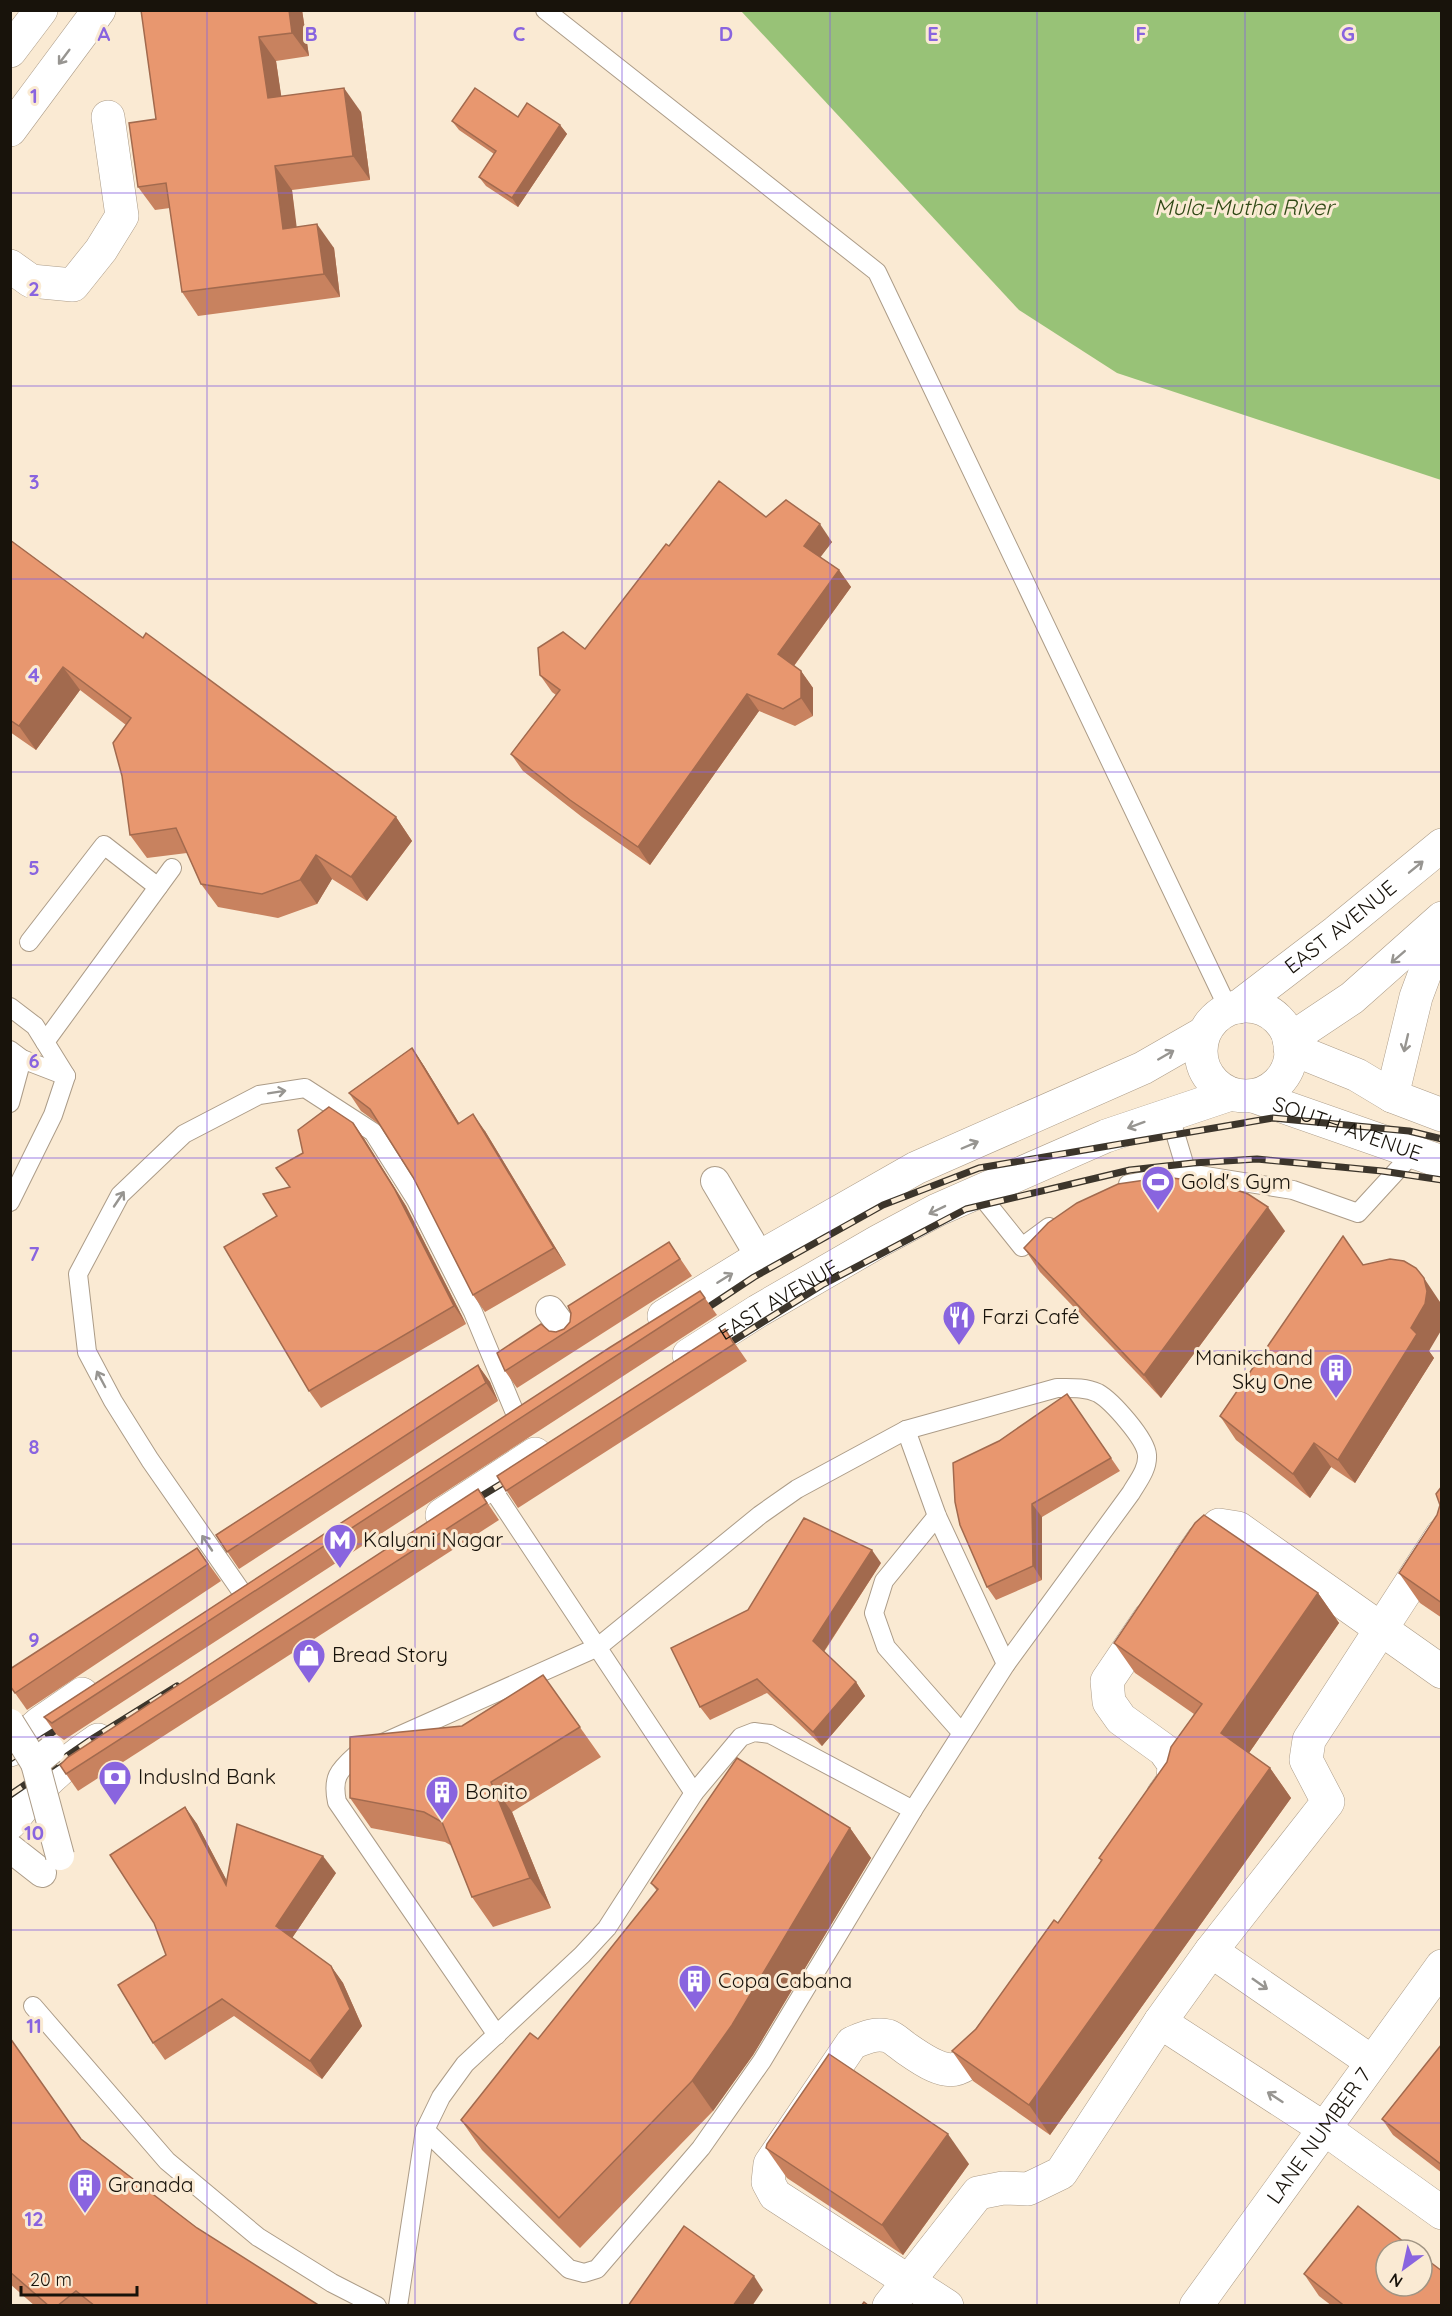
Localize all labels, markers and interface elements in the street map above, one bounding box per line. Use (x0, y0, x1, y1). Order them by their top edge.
text: A (98, 21, 111, 46)
text: B (304, 21, 318, 46)
text: C (513, 21, 526, 46)
text: D (719, 21, 733, 46)
text: E (927, 21, 939, 46)
text: F (1135, 21, 1147, 46)
text: G (1341, 21, 1355, 46)
one-way arrow (58, 49, 70, 65)
text: 1 (30, 83, 38, 108)
water label: Mula-Mutha River (1154, 193, 1336, 221)
text: 2 (28, 276, 40, 301)
text: 3 (29, 469, 39, 494)
text: 4 (28, 662, 40, 687)
text: 5 (28, 855, 40, 880)
one-way arrow (1408, 860, 1424, 873)
street label: EAST AVENUE (1279, 874, 1401, 979)
one-way arrow (1391, 950, 1406, 964)
one-way arrow (1399, 1033, 1411, 1052)
text: 6 (28, 1048, 40, 1073)
one-way arrow (1157, 1049, 1174, 1061)
one-way arrow (267, 1086, 287, 1097)
street label: SOUTH AVENUE (1270, 1090, 1426, 1166)
one-way arrow (1127, 1120, 1146, 1131)
one-way arrow (960, 1139, 978, 1150)
sports icon: Gold's Gym (1140, 1164, 1176, 1211)
place label: Gold's Gym (1181, 1168, 1291, 1194)
one-way arrow (113, 1190, 126, 1207)
one-way arrow (929, 1204, 947, 1216)
text: 7 (29, 1241, 40, 1266)
street label: EAST AVENUE (713, 1253, 843, 1345)
one-way arrow (716, 1271, 733, 1283)
restaurant icon: Farzi Café (941, 1299, 977, 1346)
place label: Farzi Café (982, 1303, 1080, 1329)
place label: Manikchand Sky One (1195, 1344, 1313, 1394)
building icon: Manikchand Sky One (1318, 1352, 1354, 1399)
one-way arrow (95, 1371, 107, 1388)
text: 8 (29, 1434, 40, 1459)
metro station icon: Kalyani Nagar (322, 1522, 358, 1569)
place label: Kalyani Nagar (363, 1526, 503, 1552)
one-way arrow (201, 1535, 213, 1551)
text: 9 (28, 1627, 40, 1652)
shop icon: Bread Story (291, 1637, 327, 1684)
place label: Bread Story (332, 1641, 448, 1667)
bank icon: IndusInd Bank (97, 1759, 133, 1806)
place label: IndusInd Bank (138, 1763, 276, 1789)
building icon: Bonito (424, 1774, 460, 1821)
place label: Bonito (465, 1778, 528, 1804)
text: 10 (24, 1820, 44, 1845)
building icon: Copa Cabana (677, 1963, 713, 2010)
place label: Copa Cabana (718, 1967, 852, 1993)
one-way arrow (1251, 1978, 1267, 1990)
text: 11 (26, 2013, 42, 2038)
street label: LANE NUMBER 7 (1260, 2062, 1376, 2208)
one-way arrow (1267, 2091, 1284, 2104)
building icon: Granada (67, 2167, 103, 2214)
place label: Granada (108, 2171, 193, 2197)
text: 12 (24, 2206, 44, 2231)
north arrow (1374, 2238, 1434, 2298)
scale bar (21, 2259, 136, 2297)
text: 20 m (30, 2268, 72, 2291)
text: N (1385, 2269, 1406, 2292)

